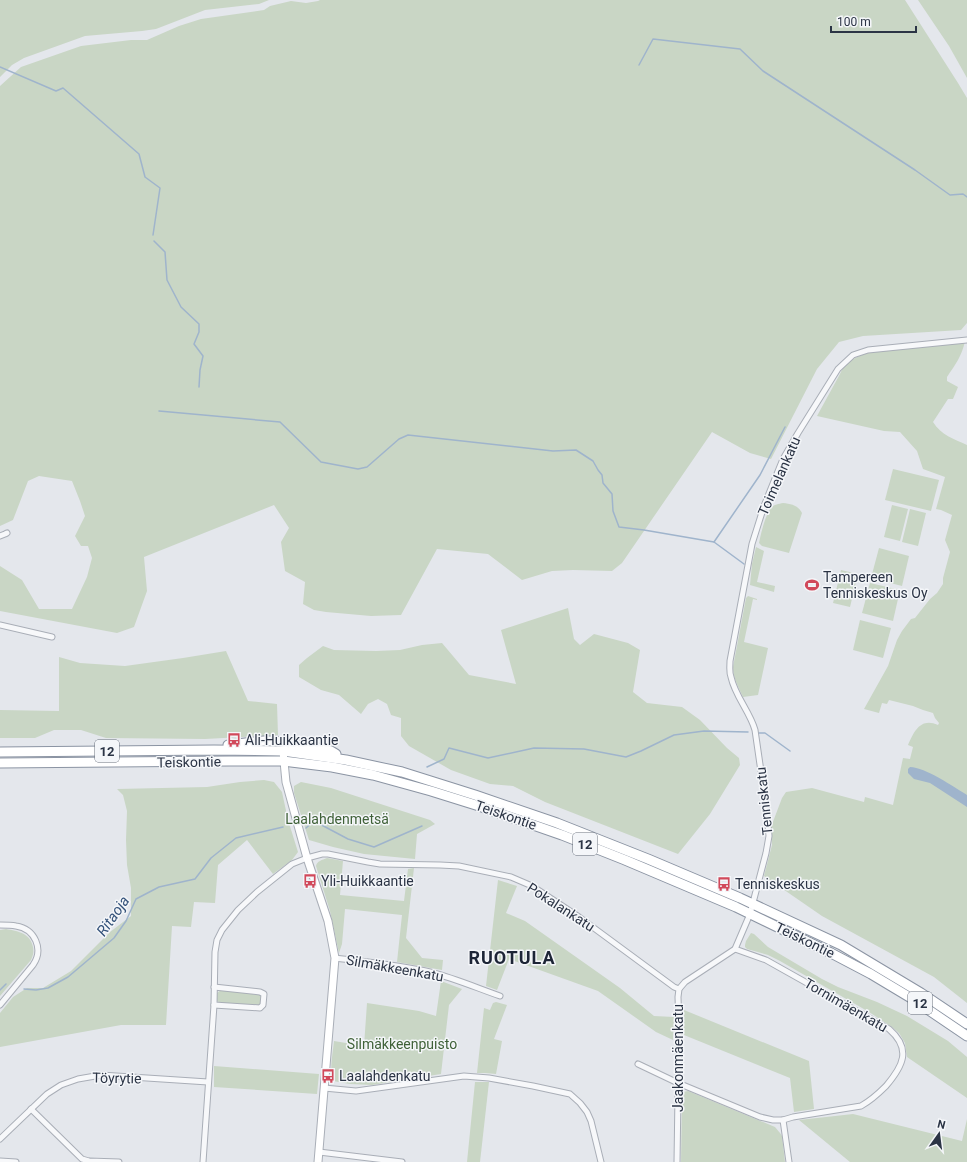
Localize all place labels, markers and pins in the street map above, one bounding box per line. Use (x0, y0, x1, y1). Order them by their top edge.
place label: Tampereen Tenniskeskus Oy (823, 569, 928, 601)
sports icon: Tampereen Tenniskeskus Oy (804, 577, 820, 593)
bus stop icon: Ali-Huikkaantie (226, 732, 242, 748)
place label: Ali-Huikkaantie (245, 732, 338, 748)
bus stop icon: Yli-Huikkaantie (302, 873, 318, 889)
place label: Yli-Huikkaantie (321, 873, 414, 889)
bus stop icon: Tenniskeskus (716, 876, 732, 892)
place label: Tenniskeskus (735, 876, 820, 892)
bus stop icon: Laalahdenkatu (320, 1068, 336, 1084)
place label: Laalahdenkatu (339, 1068, 431, 1084)

